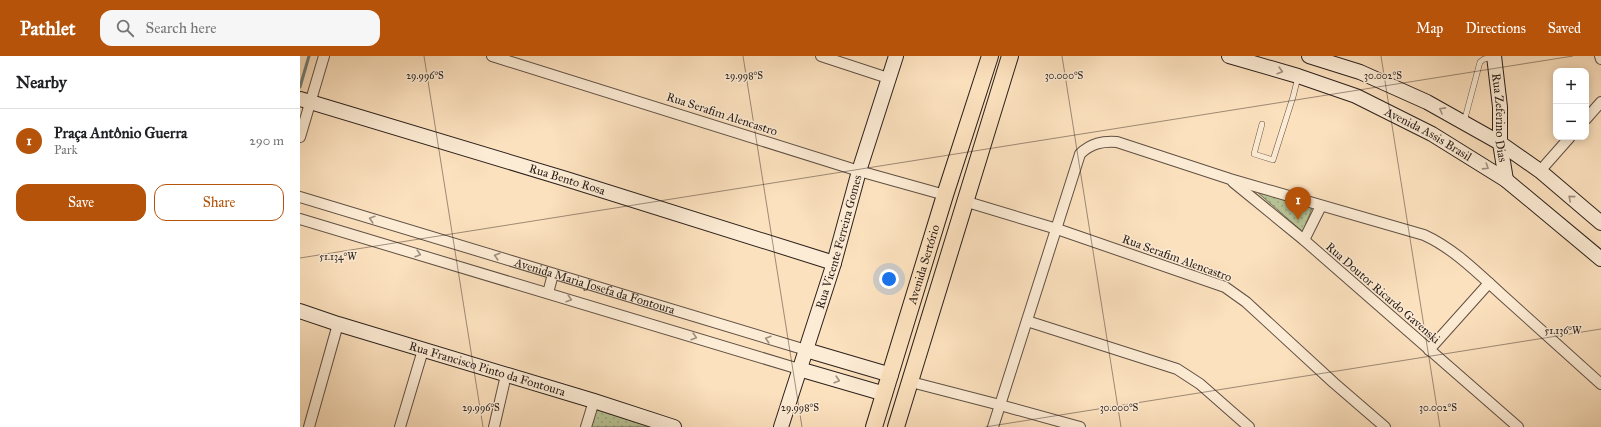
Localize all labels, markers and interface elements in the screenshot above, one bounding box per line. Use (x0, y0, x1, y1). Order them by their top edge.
search box (100, 10, 380, 46)
text: Pathlet (20, 17, 76, 40)
icon: search (114, 17, 136, 39)
text: Search here (146, 19, 217, 37)
text: Map (1416, 20, 1443, 37)
text: Directions (1465, 20, 1526, 37)
text: Saved (1548, 20, 1581, 37)
one-way arrow (1276, 66, 1283, 75)
map controls (1553, 68, 1589, 140)
button: + (1553, 68, 1589, 104)
text: 29.996°S (406, 70, 444, 82)
text: 29.998°S (725, 70, 763, 82)
text: 30.000°S (1045, 70, 1084, 82)
text: 30.002°S (1364, 70, 1402, 82)
text: Nearby (16, 72, 67, 93)
street label: Rua Zeferino Dias (1489, 72, 1510, 163)
street label: Rua Serafim Alencastro (665, 89, 779, 139)
street label: Avenida Assis Brasil (1382, 104, 1475, 164)
button: − (1553, 104, 1589, 140)
one-way arrow (1439, 108, 1446, 115)
text: Praça Antônio Guerra (54, 124, 187, 142)
text: 1 (26, 133, 32, 149)
text: 290 m (249, 133, 284, 149)
text: Park (54, 142, 78, 158)
street label: Rua Bento Rosa (527, 161, 608, 198)
one-way arrow (1482, 162, 1489, 170)
street label: Rua Vicente Ferreira Gomes (813, 173, 865, 311)
button: Save (16, 184, 146, 221)
button: Share (154, 184, 284, 221)
pin: 1 (1285, 187, 1311, 220)
one-way arrow (1569, 195, 1576, 202)
one-way arrow (369, 215, 376, 224)
street label: Avenida Sertório (905, 223, 942, 307)
street label: Rua Serafim Alencastro (1120, 232, 1234, 284)
street label: Rua Doutor Ricardo Gavenski (1323, 240, 1444, 347)
one-way arrow (414, 249, 421, 258)
text: 51.134°W (319, 251, 357, 263)
one-way arrow (493, 252, 500, 261)
street label: Avenida Maria Josefa da Fontoura (512, 255, 678, 317)
your location (879, 269, 899, 289)
one-way arrow (565, 294, 572, 303)
text: 51.136°W (1545, 325, 1582, 337)
one-way arrow (690, 332, 697, 341)
one-way arrow (765, 335, 772, 344)
street label: Rua Francisco Pinto da Fontoura (407, 339, 568, 399)
one-way arrow (833, 375, 840, 384)
text: 29.996°S (462, 402, 500, 414)
text: 29.998°S (781, 402, 819, 414)
text: 30.000°S (1100, 402, 1139, 414)
text: 30.002°S (1419, 402, 1457, 414)

